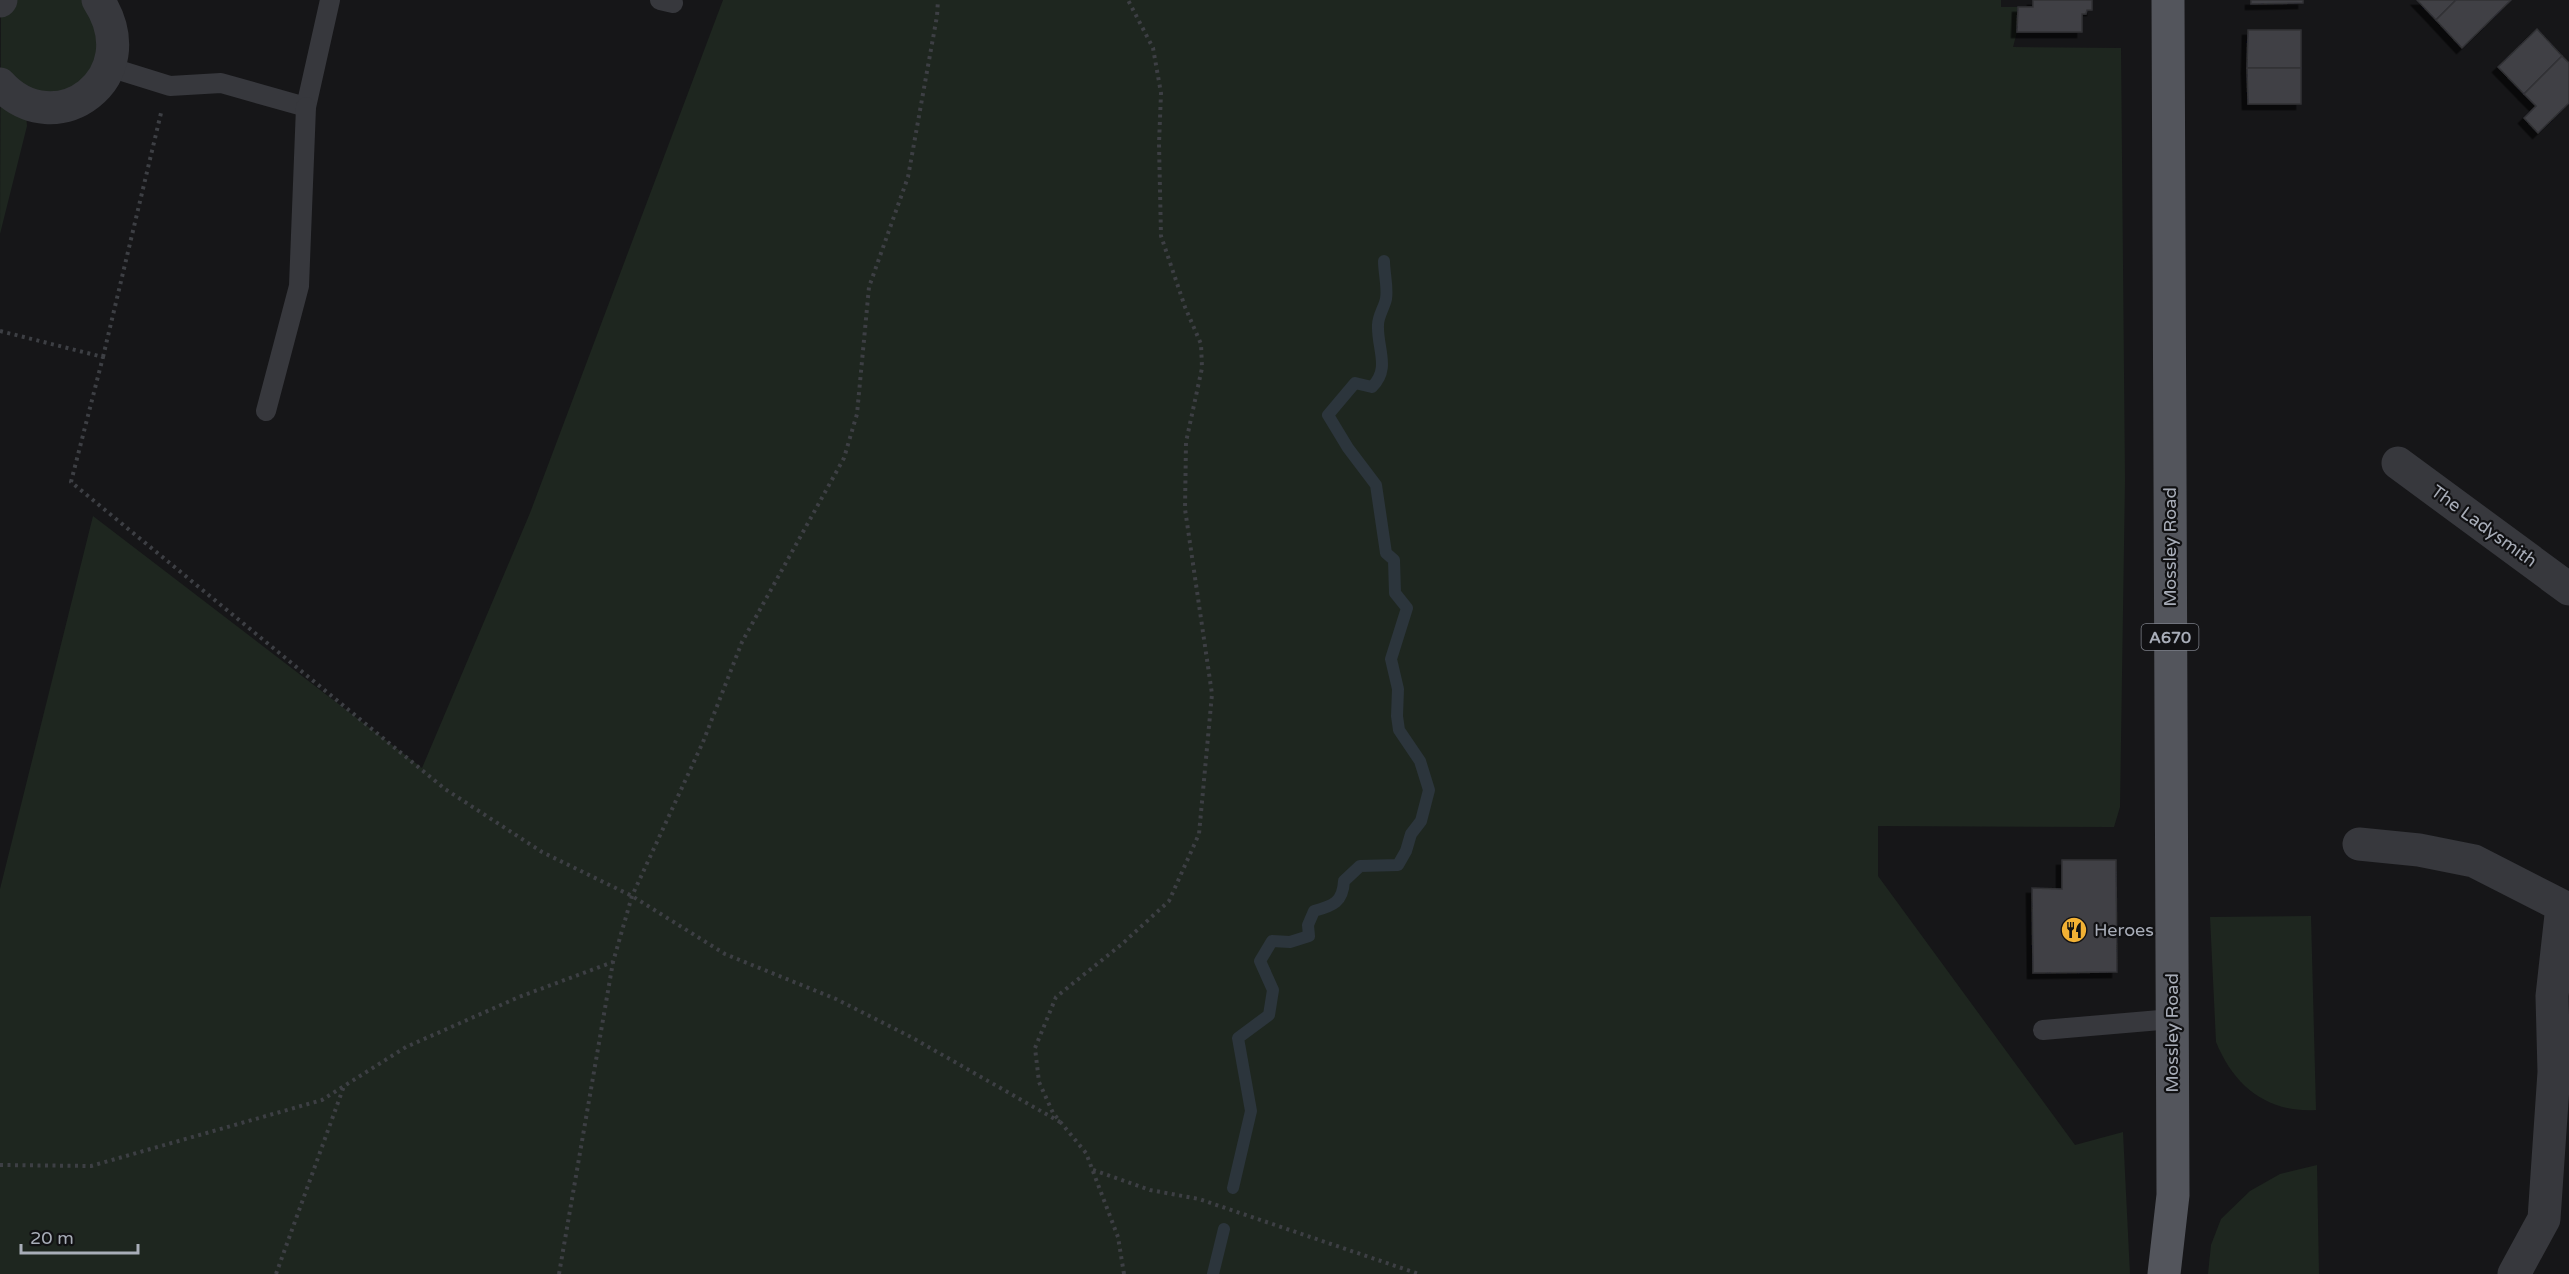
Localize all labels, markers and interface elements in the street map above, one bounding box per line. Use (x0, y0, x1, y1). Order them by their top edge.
street label: The Ladysmith (2427, 480, 2541, 572)
street label: Mossley Road (2159, 487, 2181, 607)
road number: A670 (2142, 624, 2198, 650)
restaurant icon: Heroes (2059, 915, 2089, 945)
place label: Heroes (2094, 919, 2154, 941)
street label: Mossley Road (2161, 973, 2183, 1093)
scale bar (21, 1217, 138, 1255)
text: 20 m (30, 1227, 74, 1249)

